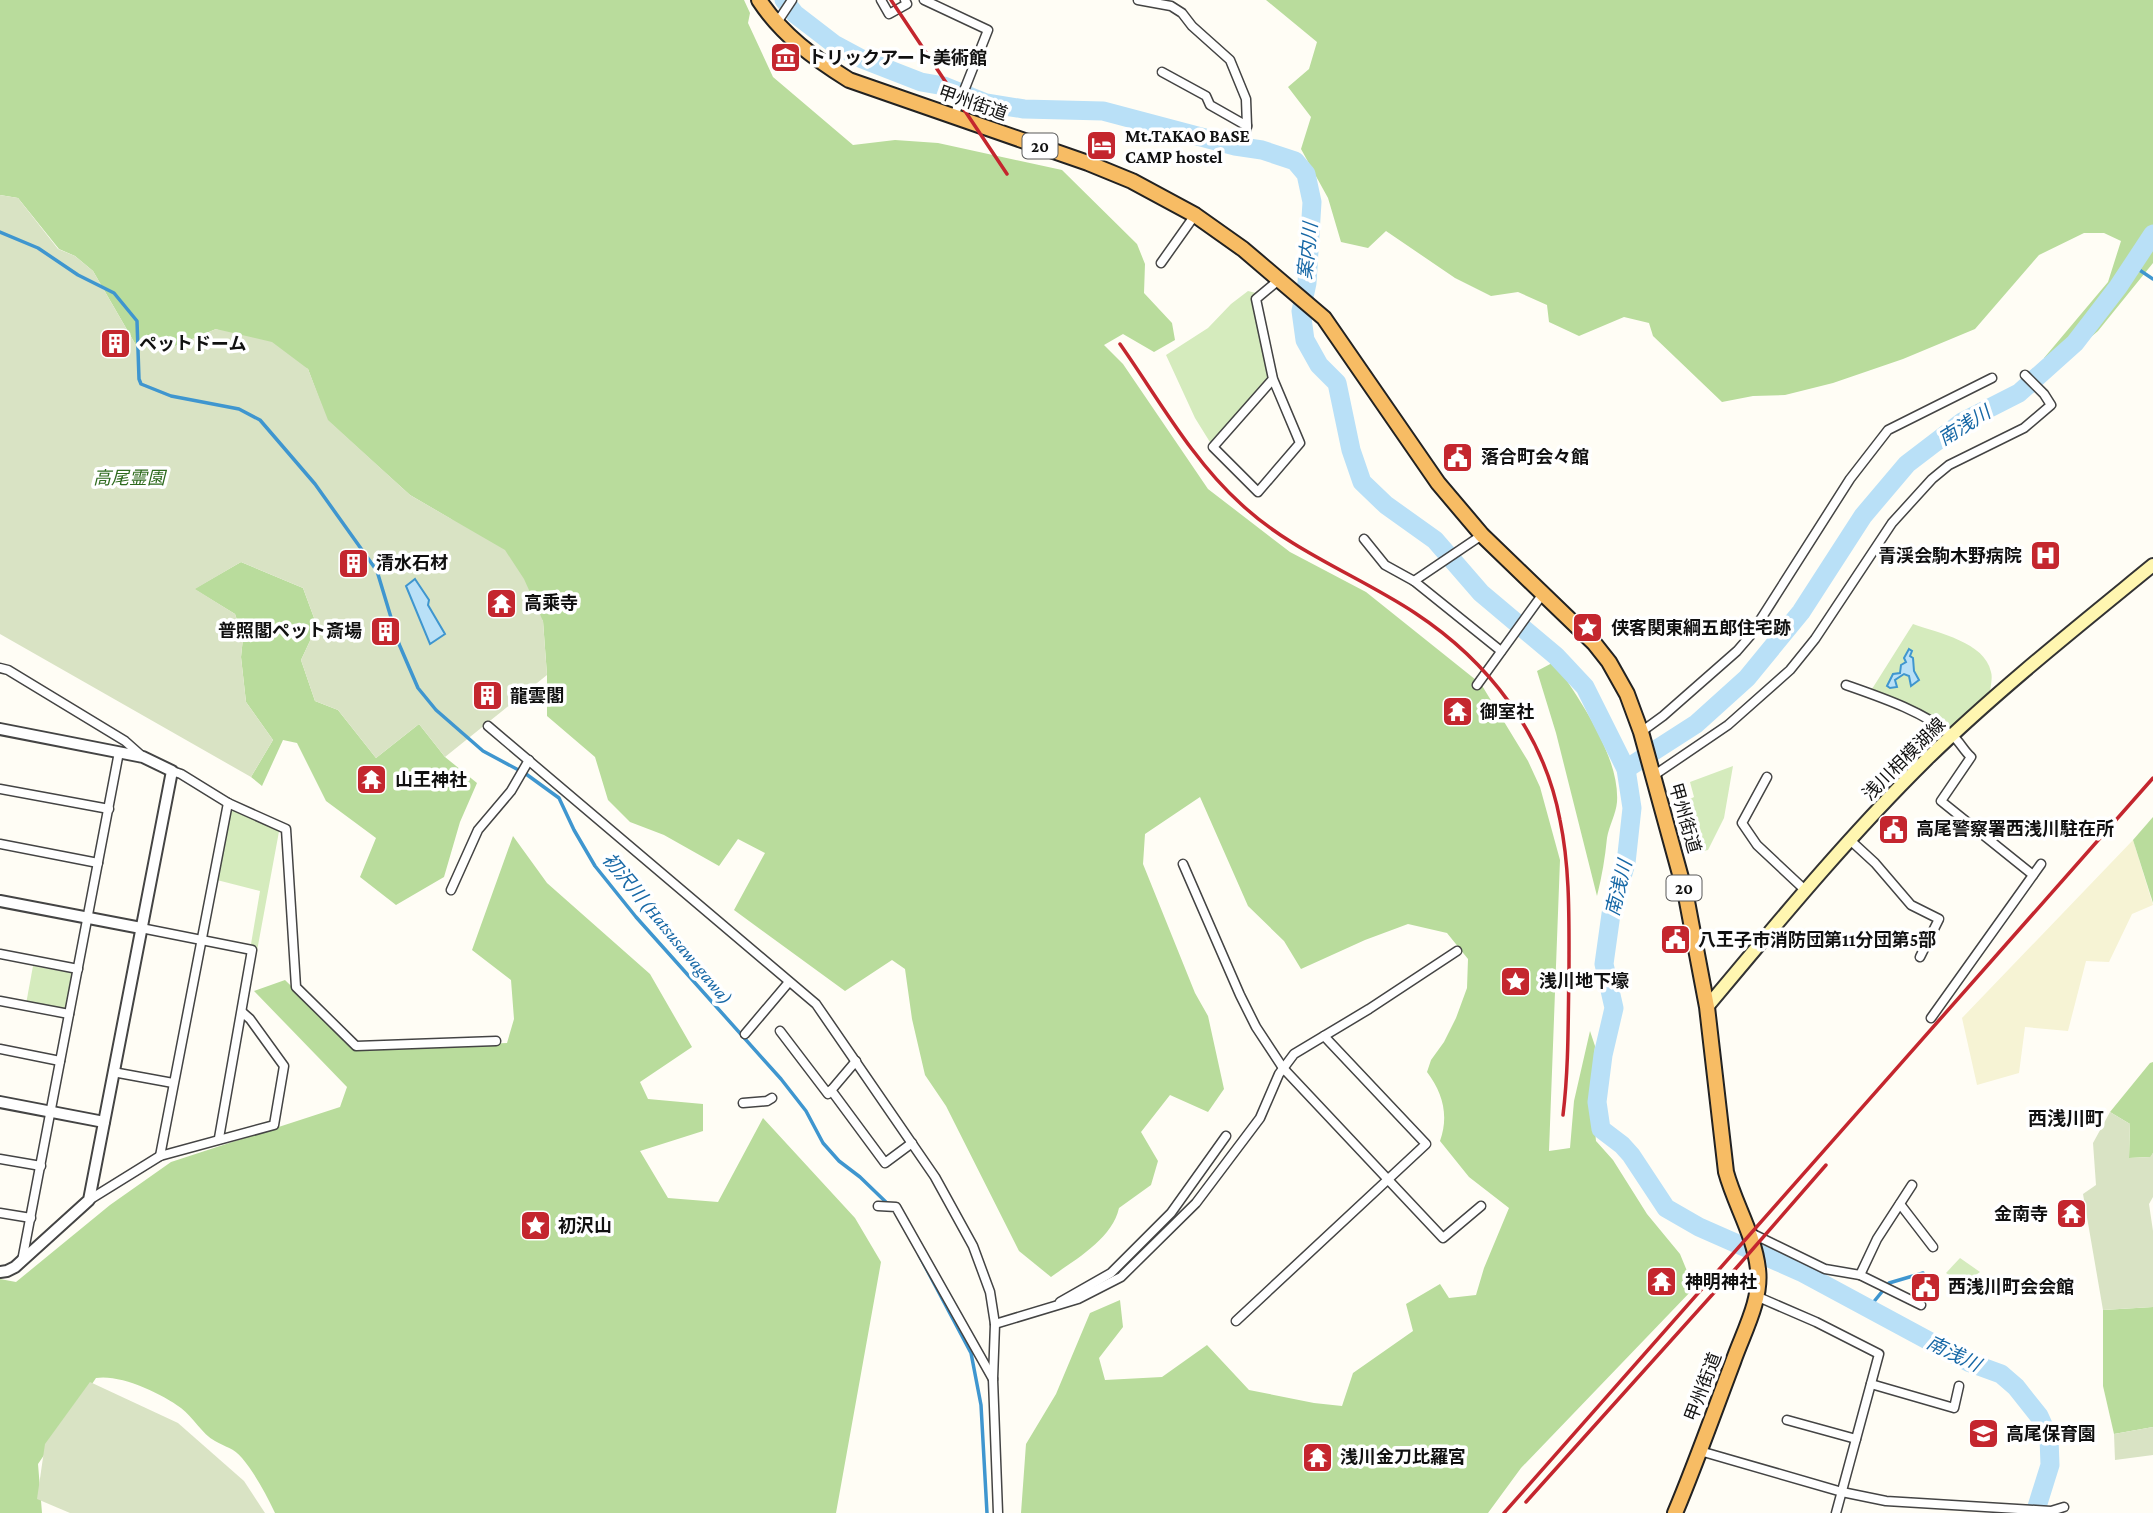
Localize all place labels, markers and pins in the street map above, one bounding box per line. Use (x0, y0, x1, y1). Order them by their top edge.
museum icon: トリックアート美術館 (768, 41, 802, 75)
place label: トリックアート美術館 (808, 48, 987, 68)
place label: Mt.TAKAO BASE CAMP hostel (1125, 126, 1250, 167)
hotel icon: Mt.TAKAO BASE CAMP hostel (1085, 129, 1119, 163)
building icon: ペットドーム (99, 327, 133, 361)
place label: ペットドーム (139, 334, 246, 354)
public building icon: 落合町会々館 (1441, 440, 1475, 474)
place label: 落合町会々館 (1481, 447, 1589, 467)
hospital icon: 青渓会駒木野病院 (2028, 539, 2062, 573)
building icon: 清水石材 (336, 546, 370, 580)
place label: 青渓会駒木野病院 (1878, 546, 2022, 566)
place label: 清水石材 (376, 553, 448, 573)
temple icon: 高乘寺 (484, 586, 518, 620)
place label: 高乘寺 (524, 593, 578, 613)
place icon: 侠客関東綱五郎住宅跡 (1571, 611, 1605, 645)
building icon: 普照閣ペット斎場 (368, 614, 402, 648)
place label: 侠客関東綱五郎住宅跡 (1611, 618, 1791, 638)
place label: 普照閣ペット斎場 (218, 621, 362, 641)
building icon: 龍雲閣 (470, 679, 504, 713)
place label: 龍雲閣 (510, 686, 564, 706)
temple icon: 御室社 (1440, 695, 1474, 729)
place label: 御室社 (1479, 702, 1534, 722)
temple icon: 山王神社 (355, 763, 389, 797)
place label: 山王神社 (395, 770, 467, 790)
public building icon: 高尾警察署西浅川駐在所 (1876, 812, 1910, 846)
place label: 高尾警察署西浅川駐在所 (1916, 819, 2114, 839)
public building icon: 八王子市消防団第11分団第5部 (1658, 923, 1692, 957)
place label: 八王子市消防団第11分団第5部 (1698, 930, 1936, 950)
place icon: 浅川地下壕 (1499, 964, 1533, 998)
place label: 浅川地下壕 (1539, 971, 1629, 991)
temple icon: 金南寺 (2054, 1197, 2088, 1231)
place label: 金南寺 (1994, 1204, 2048, 1224)
place icon: 初沢山 (518, 1209, 552, 1243)
place label: 初沢山 (558, 1216, 612, 1236)
temple icon: 神明神社 (1645, 1265, 1679, 1299)
public building icon: 西浅川町会会館 (1908, 1270, 1942, 1304)
place label: 神明神社 (1685, 1272, 1757, 1292)
place label: 西浅川町会会館 (1948, 1277, 2074, 1297)
school or university icon: 高尾保育園 (1966, 1417, 2000, 1451)
place label: 高尾保育園 (2006, 1424, 2096, 1444)
temple icon: 浅川金刀比羅宮 (1300, 1440, 1334, 1474)
place label: 浅川金刀比羅宮 (1340, 1447, 1466, 1467)

